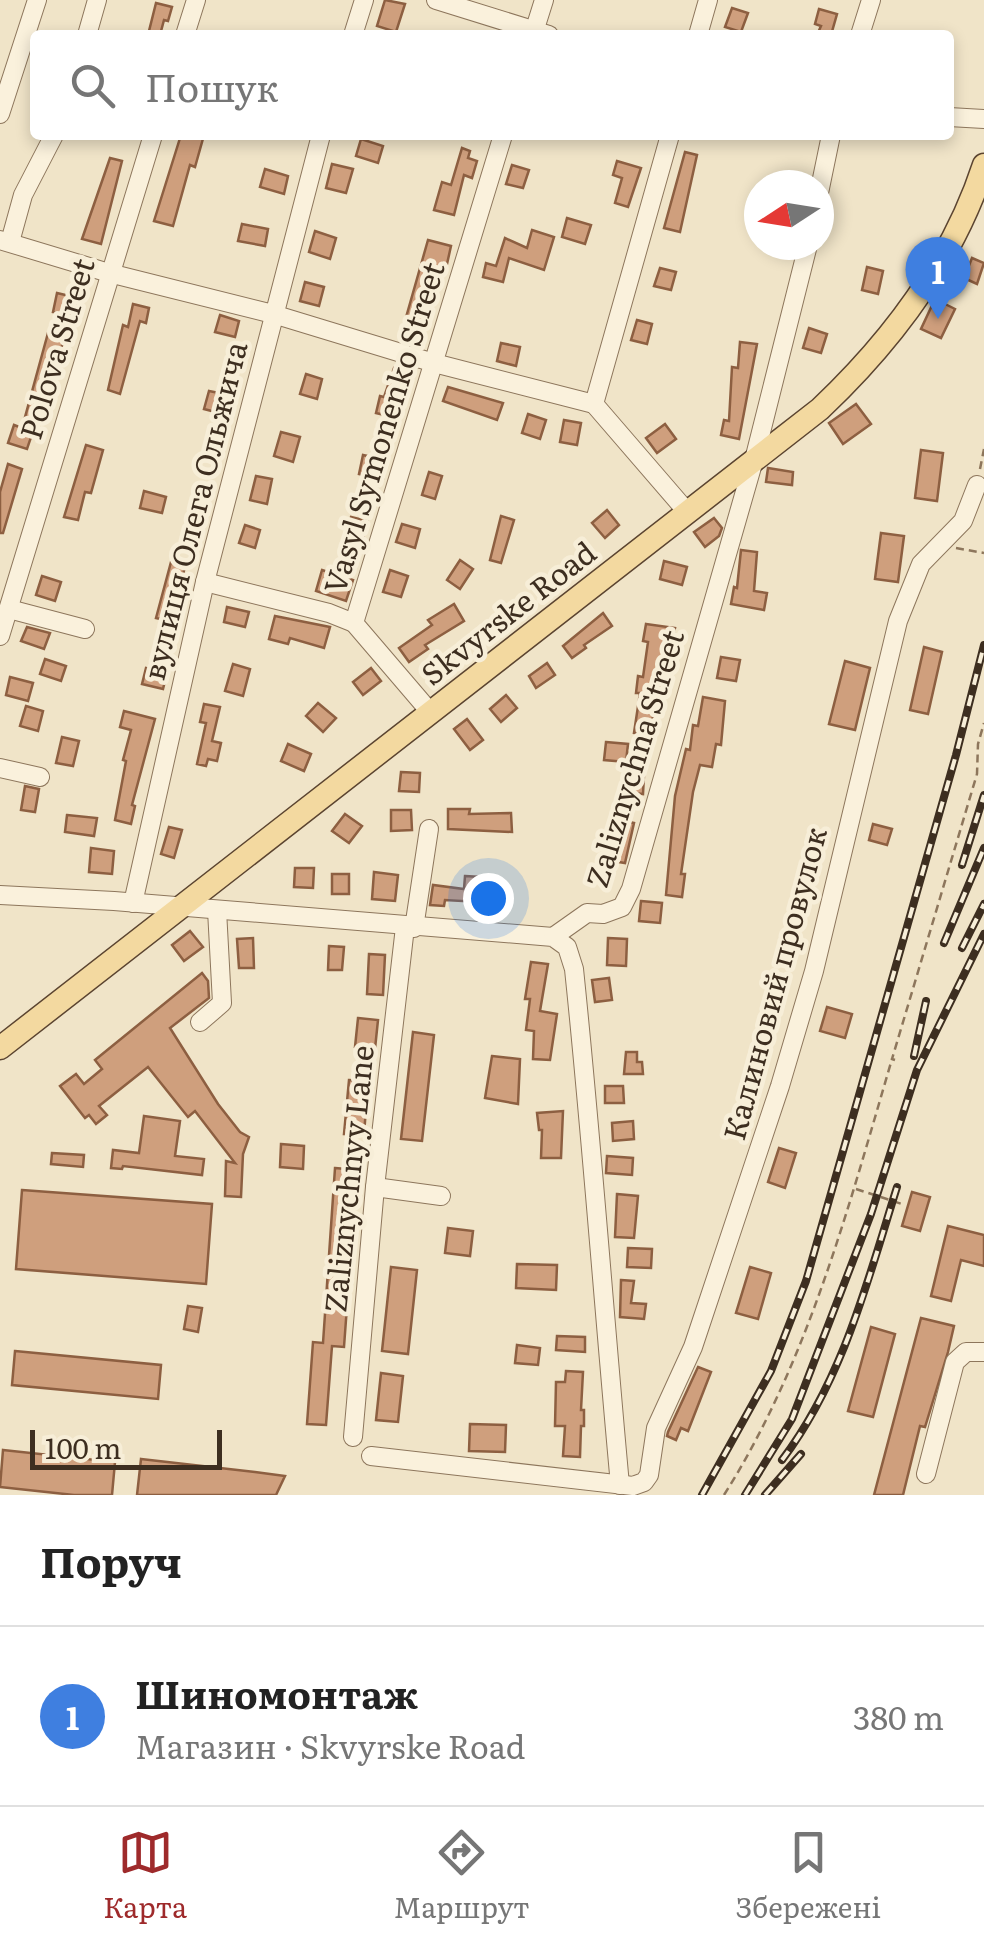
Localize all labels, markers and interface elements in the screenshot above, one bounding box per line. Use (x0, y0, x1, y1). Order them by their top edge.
search box (30, 30, 954, 140)
text: Пошук (145, 57, 279, 114)
icon: search (65, 58, 120, 113)
north arrow (744, 170, 834, 260)
pin: 1 (906, 236, 970, 319)
street label: Polova Street (7, 252, 104, 444)
street label: Vasyl Symonenko Street (311, 256, 454, 598)
street label: вулиця Олега Ольжича (130, 336, 257, 684)
street label: Skvyrske Road (410, 529, 604, 694)
street label: Zaliznychna Street (573, 624, 693, 892)
street label: Калиновий провулок (710, 822, 836, 1145)
your location (463, 873, 514, 924)
street label: Zaliznychnyy Lane (311, 1043, 383, 1315)
scale bar (30, 1425, 222, 1470)
text: 100 m (45, 1426, 122, 1468)
text: Поруч (40, 1529, 182, 1591)
text: Шиномонтаж (135, 1664, 418, 1721)
text: 1 (66, 1692, 79, 1740)
text: 380 m (853, 1692, 944, 1740)
text: Магазин · Skvyrske Road (135, 1721, 525, 1769)
tab: Карта (103, 1825, 187, 1927)
tab: Маршрут (393, 1825, 530, 1927)
tab: Збережені (736, 1825, 881, 1927)

